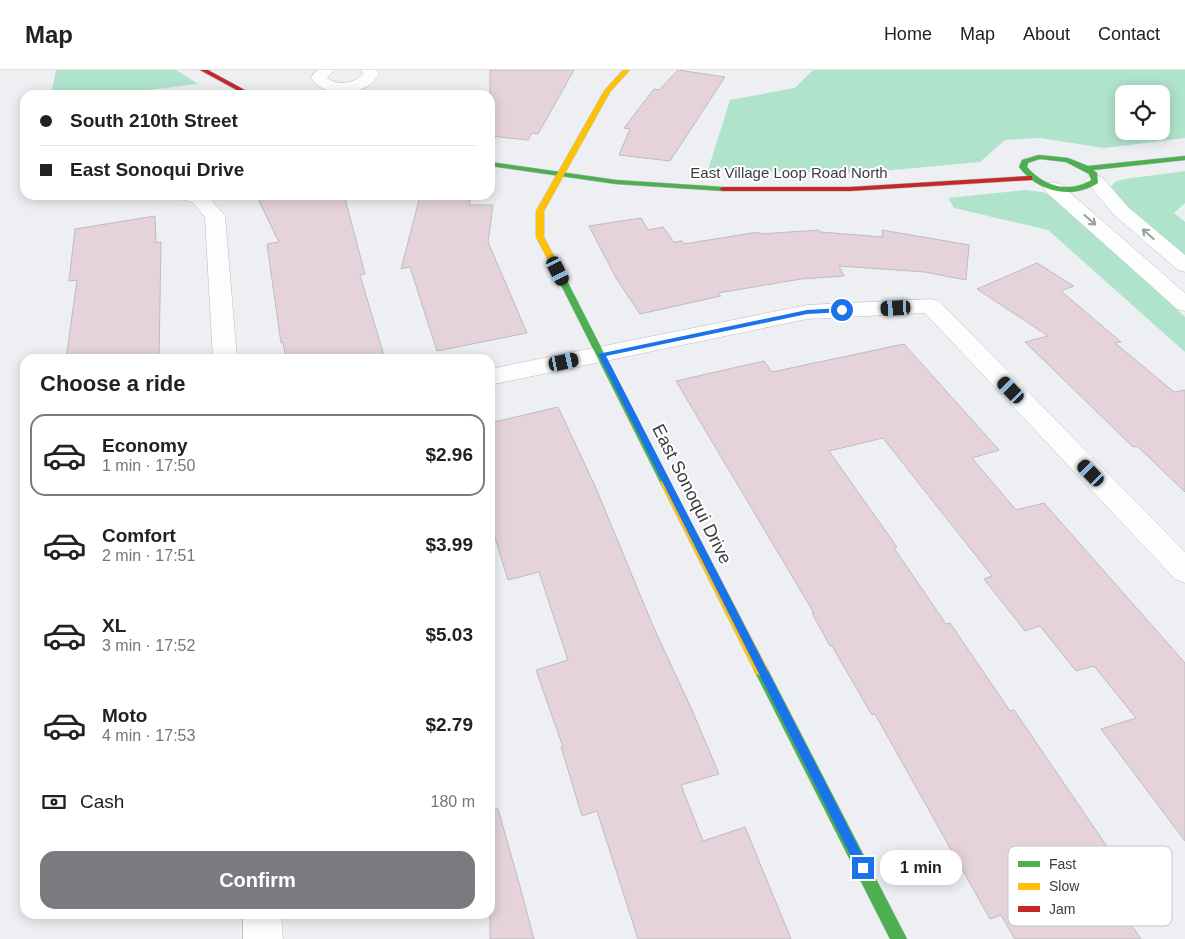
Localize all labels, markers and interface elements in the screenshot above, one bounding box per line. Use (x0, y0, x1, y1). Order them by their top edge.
text: Map (25, 21, 73, 48)
text: Home (884, 24, 932, 44)
text: Map (960, 24, 995, 44)
text: About (1023, 24, 1070, 44)
text: Contact (1098, 24, 1160, 44)
map controls (1115, 85, 1170, 140)
button: locate (1115, 85, 1170, 140)
text: South 210th Street (70, 110, 238, 131)
text: East Sonoqui Drive (70, 159, 244, 180)
street label: East Village Loop Road North (690, 164, 888, 181)
one-way arrow (1084, 215, 1097, 226)
one-way arrow (1142, 229, 1155, 240)
car (544, 254, 571, 288)
route start (831, 299, 853, 321)
car (880, 300, 911, 316)
car (547, 352, 580, 372)
text: Choose a ride (40, 371, 185, 396)
car (995, 374, 1026, 406)
street label: East Sonoqui Drive (648, 421, 736, 567)
icon: car (42, 433, 87, 478)
text: Economy (102, 435, 188, 456)
text: $2.96 (425, 444, 473, 465)
text: 1 min · 17:50 (102, 457, 195, 474)
car (1075, 457, 1106, 489)
icon: car (42, 523, 87, 568)
text: Comfort (102, 525, 176, 546)
text: $3.99 (425, 534, 473, 555)
text: 2 min · 17:51 (102, 547, 195, 564)
icon: car (42, 613, 87, 658)
text: XL (102, 615, 126, 636)
text: $5.03 (425, 624, 473, 645)
text: 3 min · 17:52 (102, 637, 195, 654)
icon: car (42, 703, 87, 748)
text: Moto (102, 705, 147, 726)
text: $2.79 (425, 714, 473, 735)
text: 4 min · 17:53 (102, 727, 195, 744)
icon: cash (40, 788, 68, 816)
text: Cash (80, 791, 124, 812)
text: 180 m (431, 793, 475, 810)
legend (1008, 846, 1172, 926)
callout: 1 min (880, 850, 963, 886)
button: Confirm (40, 851, 475, 909)
text: Fast (1049, 856, 1076, 872)
route end (852, 857, 874, 879)
text: 1 min (900, 859, 942, 876)
text: Slow (1049, 878, 1080, 894)
text: Jam (1049, 901, 1075, 917)

